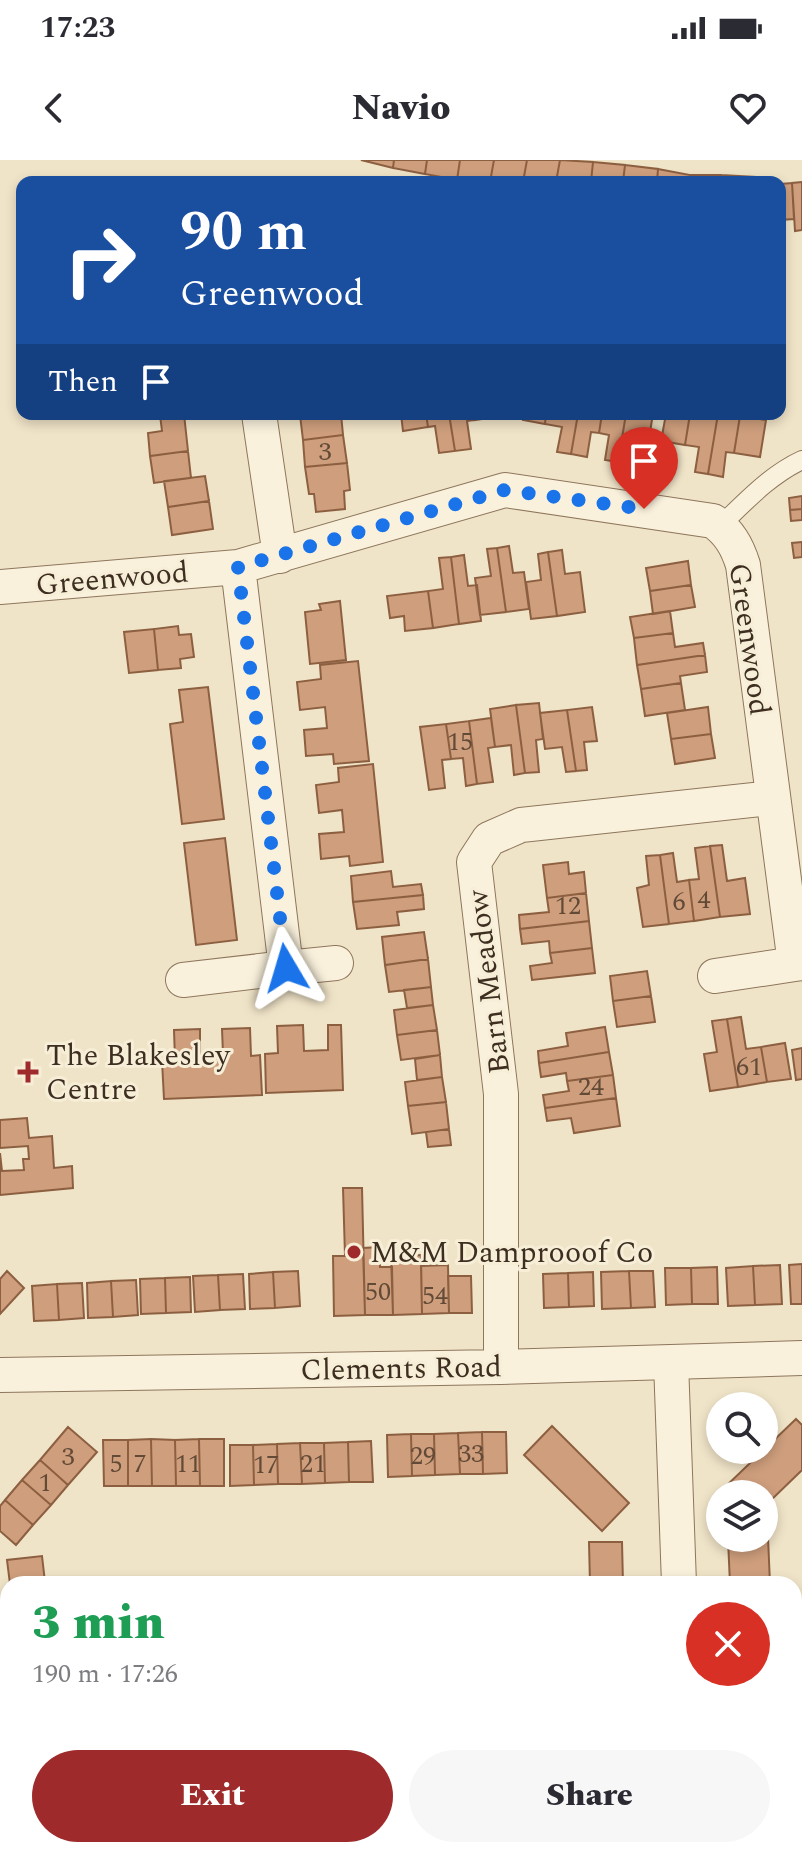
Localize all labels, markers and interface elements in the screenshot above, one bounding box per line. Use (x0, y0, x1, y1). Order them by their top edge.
text: 17:23 (40, 5, 115, 51)
text: Navio (352, 81, 450, 136)
icon: back (32, 86, 76, 130)
icon: heart (726, 86, 770, 130)
text: 90 m (180, 190, 307, 275)
icon: right (48, 208, 152, 312)
text: Greenwood (180, 267, 364, 322)
text: Then (48, 359, 118, 405)
icon: arrive (134, 360, 178, 404)
pin (610, 427, 678, 509)
house number: 3 (318, 432, 332, 472)
icon: arrive (622, 439, 666, 483)
street label: Greenwood (34, 549, 190, 609)
street label: Greenwood (716, 560, 782, 718)
house number: 15 (447, 722, 473, 762)
house number: 4 (697, 880, 711, 920)
house number: 6 (672, 882, 686, 922)
street label: Barn Meadow (455, 886, 523, 1076)
house number: 12 (555, 886, 581, 926)
position arrow (244, 926, 328, 1010)
place label: The Blakesley Centre (46, 1033, 231, 1113)
house number: 61 (736, 1047, 762, 1087)
marker: The Blakesley Centre (17, 1061, 39, 1083)
house number: 24 (578, 1067, 604, 1107)
place label: M&M Damprooof Co (370, 1230, 653, 1276)
marker: M&M Damprooof Co (345, 1243, 363, 1261)
house number: 50 (365, 1272, 391, 1312)
house number: 54 (422, 1276, 448, 1316)
street label: Clements Road (300, 1344, 502, 1394)
map controls (706, 1392, 778, 1552)
button: search (706, 1392, 778, 1464)
house number: 33 (458, 1434, 484, 1474)
house number: 29 (410, 1436, 436, 1476)
house number: 3 (61, 1437, 75, 1477)
house number: 5 (109, 1444, 123, 1484)
house number: 7 (133, 1444, 147, 1484)
house number: 11 (175, 1444, 201, 1484)
house number: 21 (300, 1444, 326, 1484)
house number: 17 (253, 1445, 279, 1485)
house number: 1 (38, 1463, 52, 1503)
button: layers (706, 1480, 778, 1552)
text: 3 min (32, 1587, 165, 1660)
button: close (686, 1602, 770, 1686)
text: 190 m · 17:26 (32, 1654, 178, 1694)
button: Exit (32, 1750, 393, 1842)
button: Share (409, 1750, 770, 1842)

